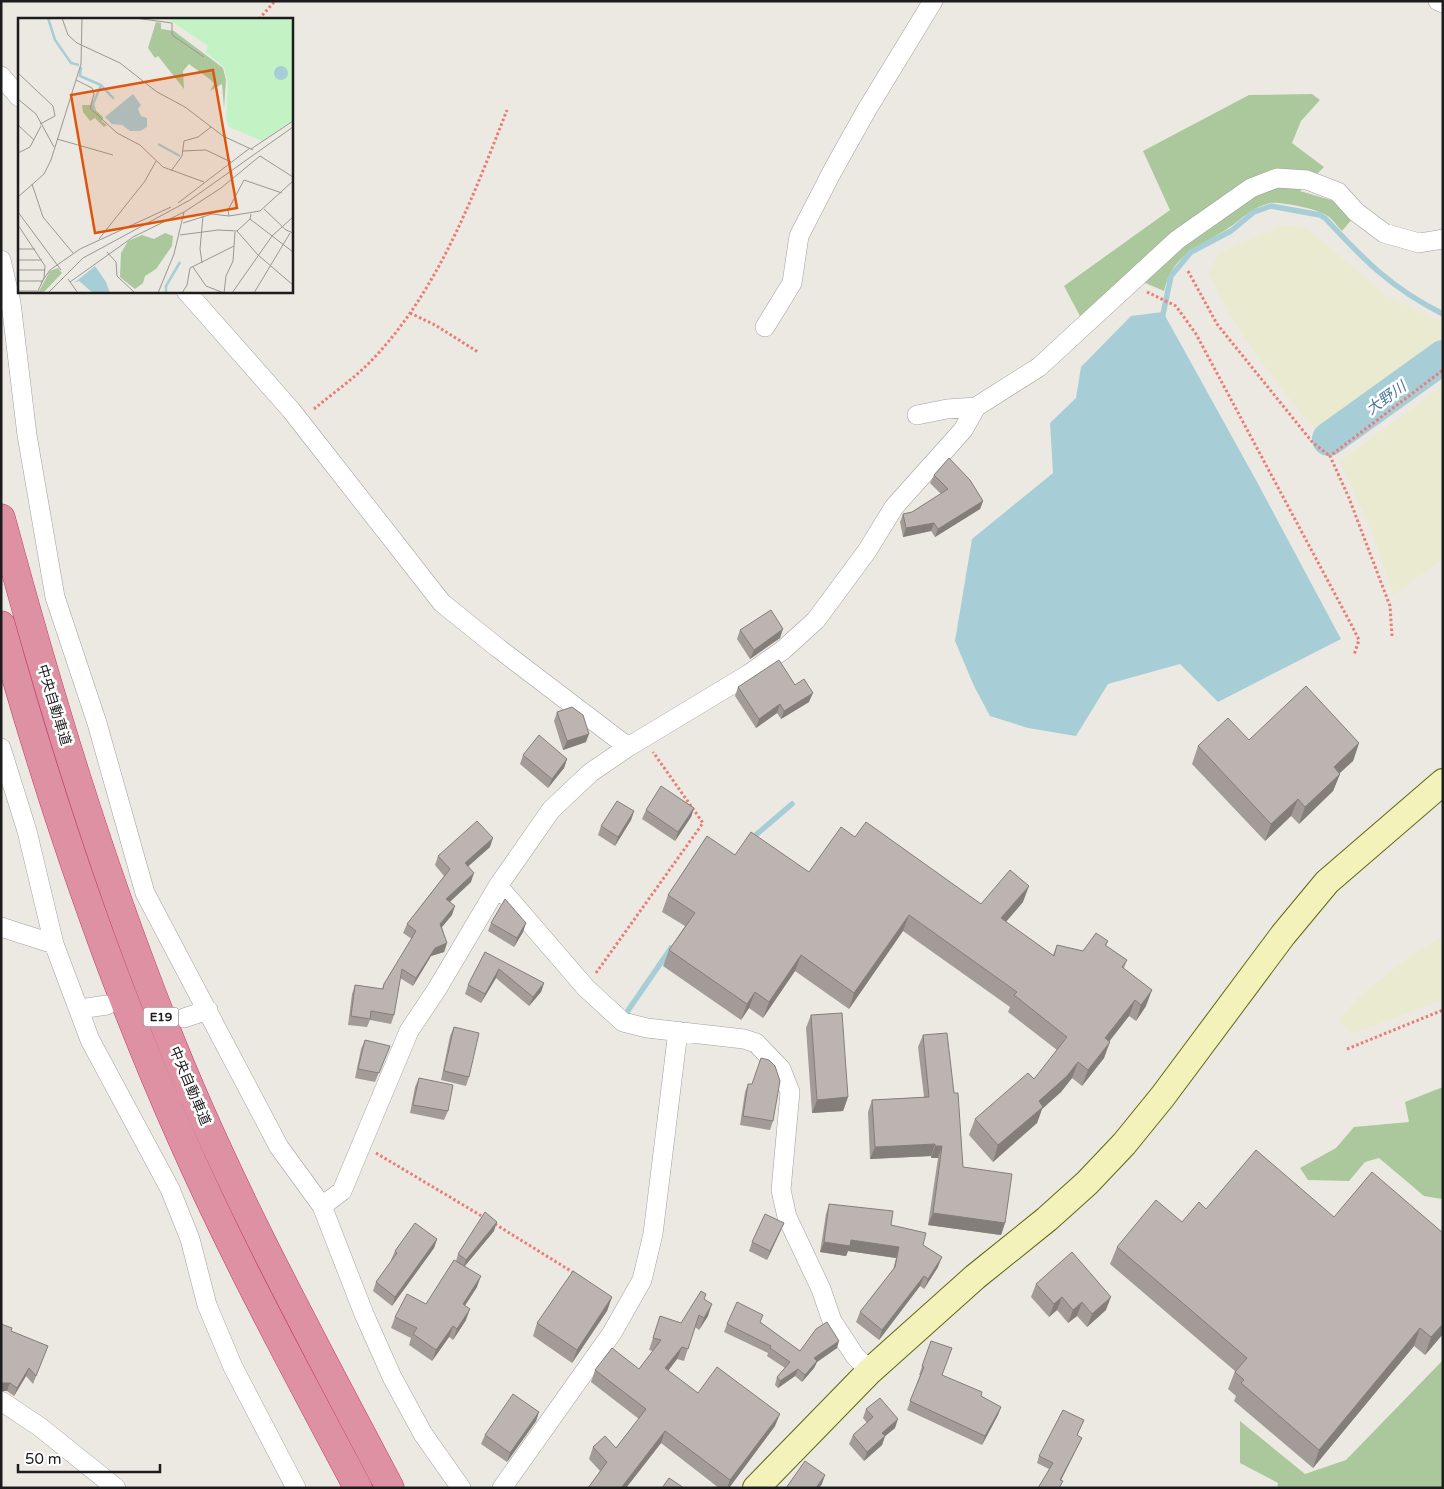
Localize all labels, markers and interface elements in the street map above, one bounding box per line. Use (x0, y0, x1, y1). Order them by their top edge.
inset map (18, 18, 292, 292)
water label: 大野川 (1363, 376, 1411, 419)
street label: 中央自動車道 (34, 662, 74, 748)
road number: E19 (144, 1008, 178, 1026)
street label: 中央自動車道 (166, 1044, 214, 1128)
scale bar (18, 1442, 160, 1474)
text: 50 m (25, 1450, 62, 1468)

